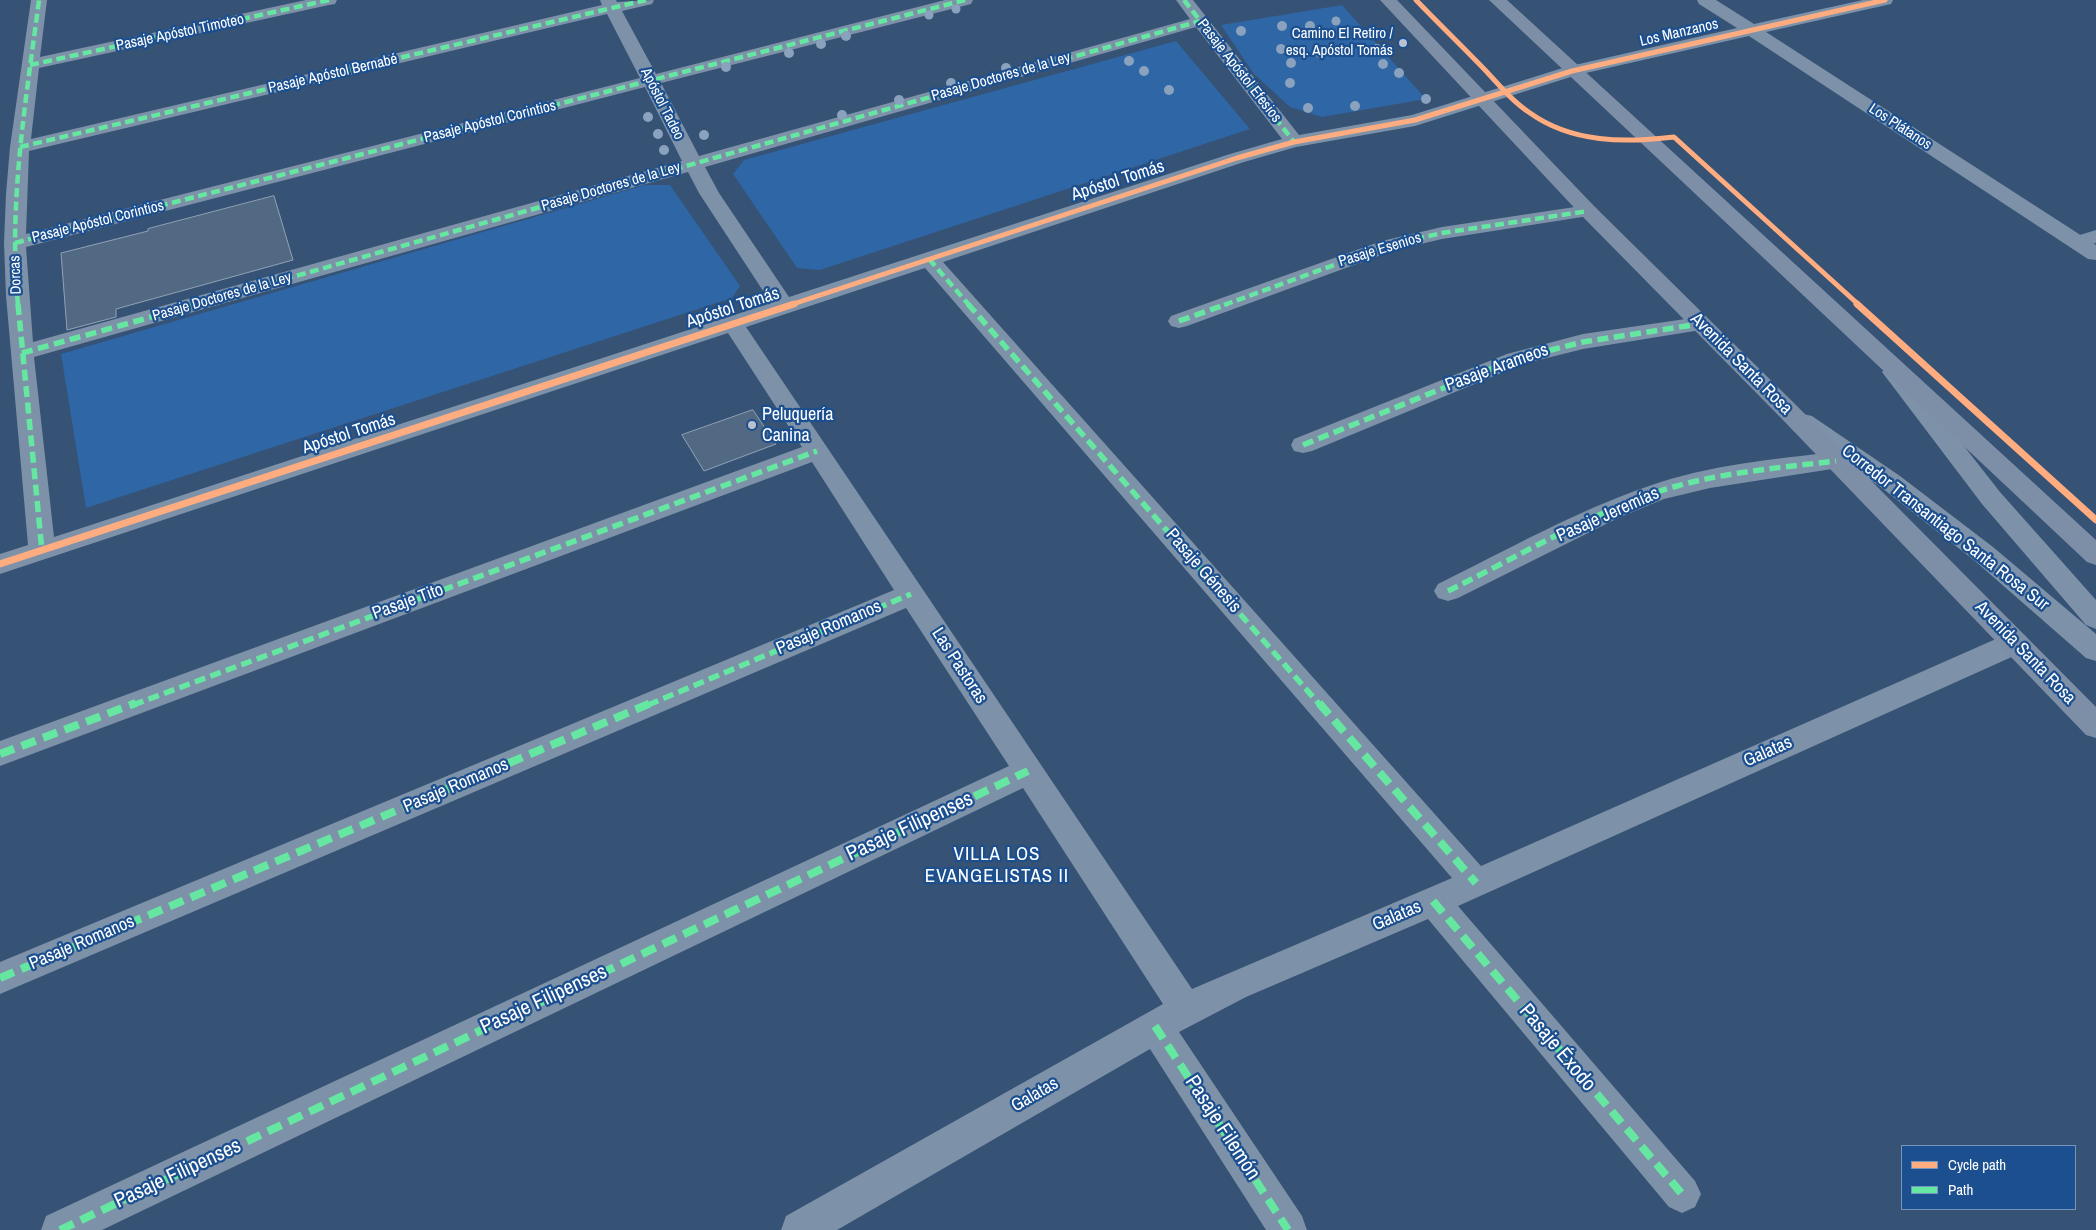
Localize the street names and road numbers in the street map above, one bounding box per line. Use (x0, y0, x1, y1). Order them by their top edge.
street label: Pasaje Apóstol Timoteo (114, 11, 246, 55)
street label: Los Manzanos (1638, 15, 1720, 51)
street label: Pasaje Apóstol Efesios (1193, 16, 1285, 126)
street label: Pasaje Doctores de la Ley (930, 49, 1072, 105)
street label: Pasaje Apóstol Bernabé (267, 50, 399, 98)
street label: Apóstol Tadeo (636, 65, 688, 143)
street label: Pasaje Apóstol Corintios (422, 97, 558, 147)
street label: Los Plátanos (1865, 100, 1935, 154)
street label: Apóstol Tomás (1069, 156, 1167, 206)
street label: Pasaje Doctores de la Ley (540, 159, 682, 215)
street label: Pasaje Apóstol Corintios (30, 197, 166, 247)
street label: Pasaje Esenios (1337, 229, 1423, 271)
street label: Dorcas (6, 255, 26, 295)
street label: Pasaje Doctores de la Ley (151, 269, 293, 325)
street label: Apóstol Tomás (684, 283, 782, 333)
street label: Avenida Santa Rosa (1686, 309, 1796, 419)
street label: Pasaje Arameos (1442, 339, 1552, 397)
street label: Apóstol Tomás (300, 409, 398, 459)
street label: Corredor Transantiago Santa Rosa Sur (1837, 440, 2053, 616)
street label: Pasaje Jeremías (1553, 483, 1663, 547)
street label: Pasaje Génesis (1161, 525, 1245, 617)
street label: Pasaje Tito (369, 579, 447, 625)
street label: Pasaje Romanos (773, 596, 885, 660)
street label: Avenida Santa Rosa (1970, 597, 2080, 709)
street label: Las Pastoras (926, 624, 992, 708)
street label: Galatas (1740, 732, 1796, 772)
street label: Pasaje Romanos (400, 754, 512, 818)
street label: Pasaje Filipenses (843, 787, 977, 867)
street label: Galatas (1369, 896, 1425, 936)
street label: Pasaje Romanos (26, 911, 138, 975)
street label: Pasaje Filipenses (477, 960, 611, 1040)
street label: Pasaje Éxodo (1513, 999, 1601, 1097)
street label: Pasaje Filemón (1179, 1071, 1265, 1185)
street label: Galatas (1008, 1073, 1062, 1117)
street label: Pasaje Filipenses (111, 1134, 245, 1214)

